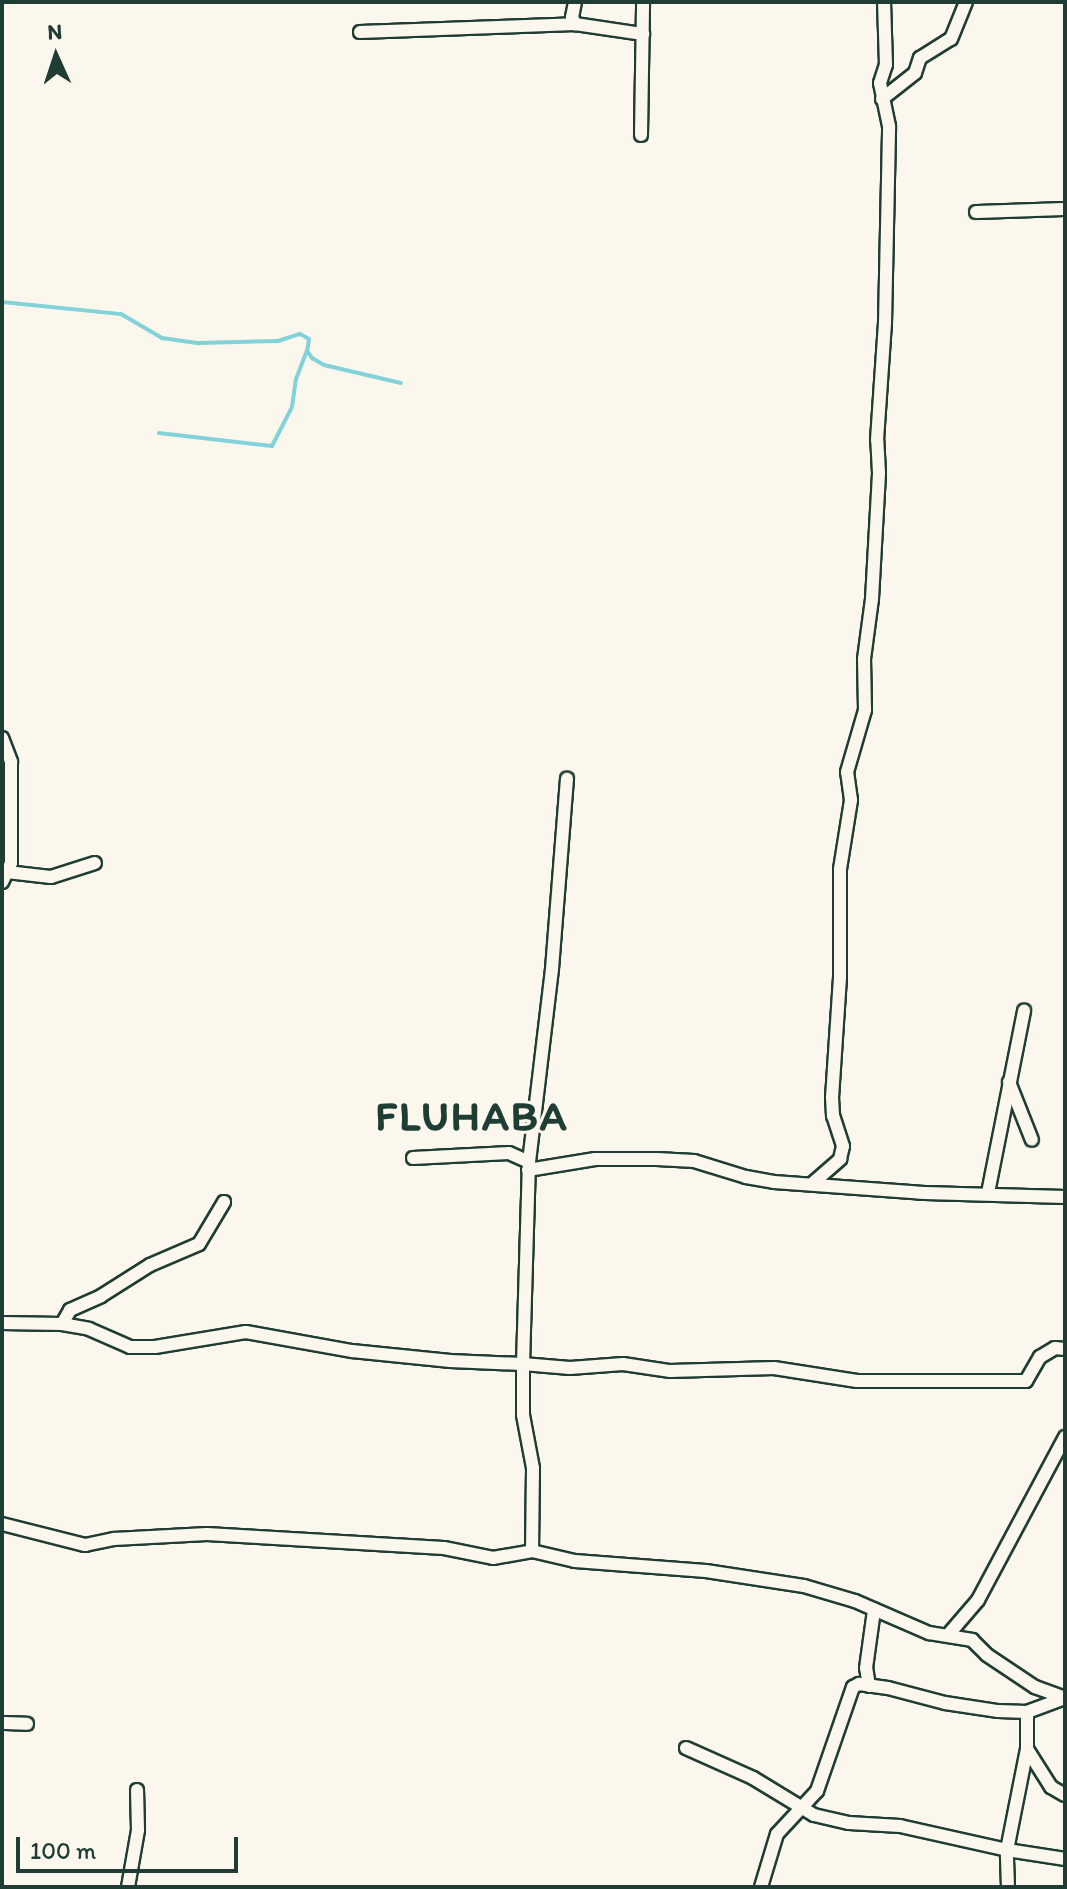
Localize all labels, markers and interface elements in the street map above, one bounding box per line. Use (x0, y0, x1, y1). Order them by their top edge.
north arrow (16, 16, 96, 96)
text: N (47, 18, 63, 45)
district label: FLUHABA (375, 1091, 569, 1141)
scale bar (20, 1821, 242, 1871)
text: 100 m (30, 1836, 96, 1865)

